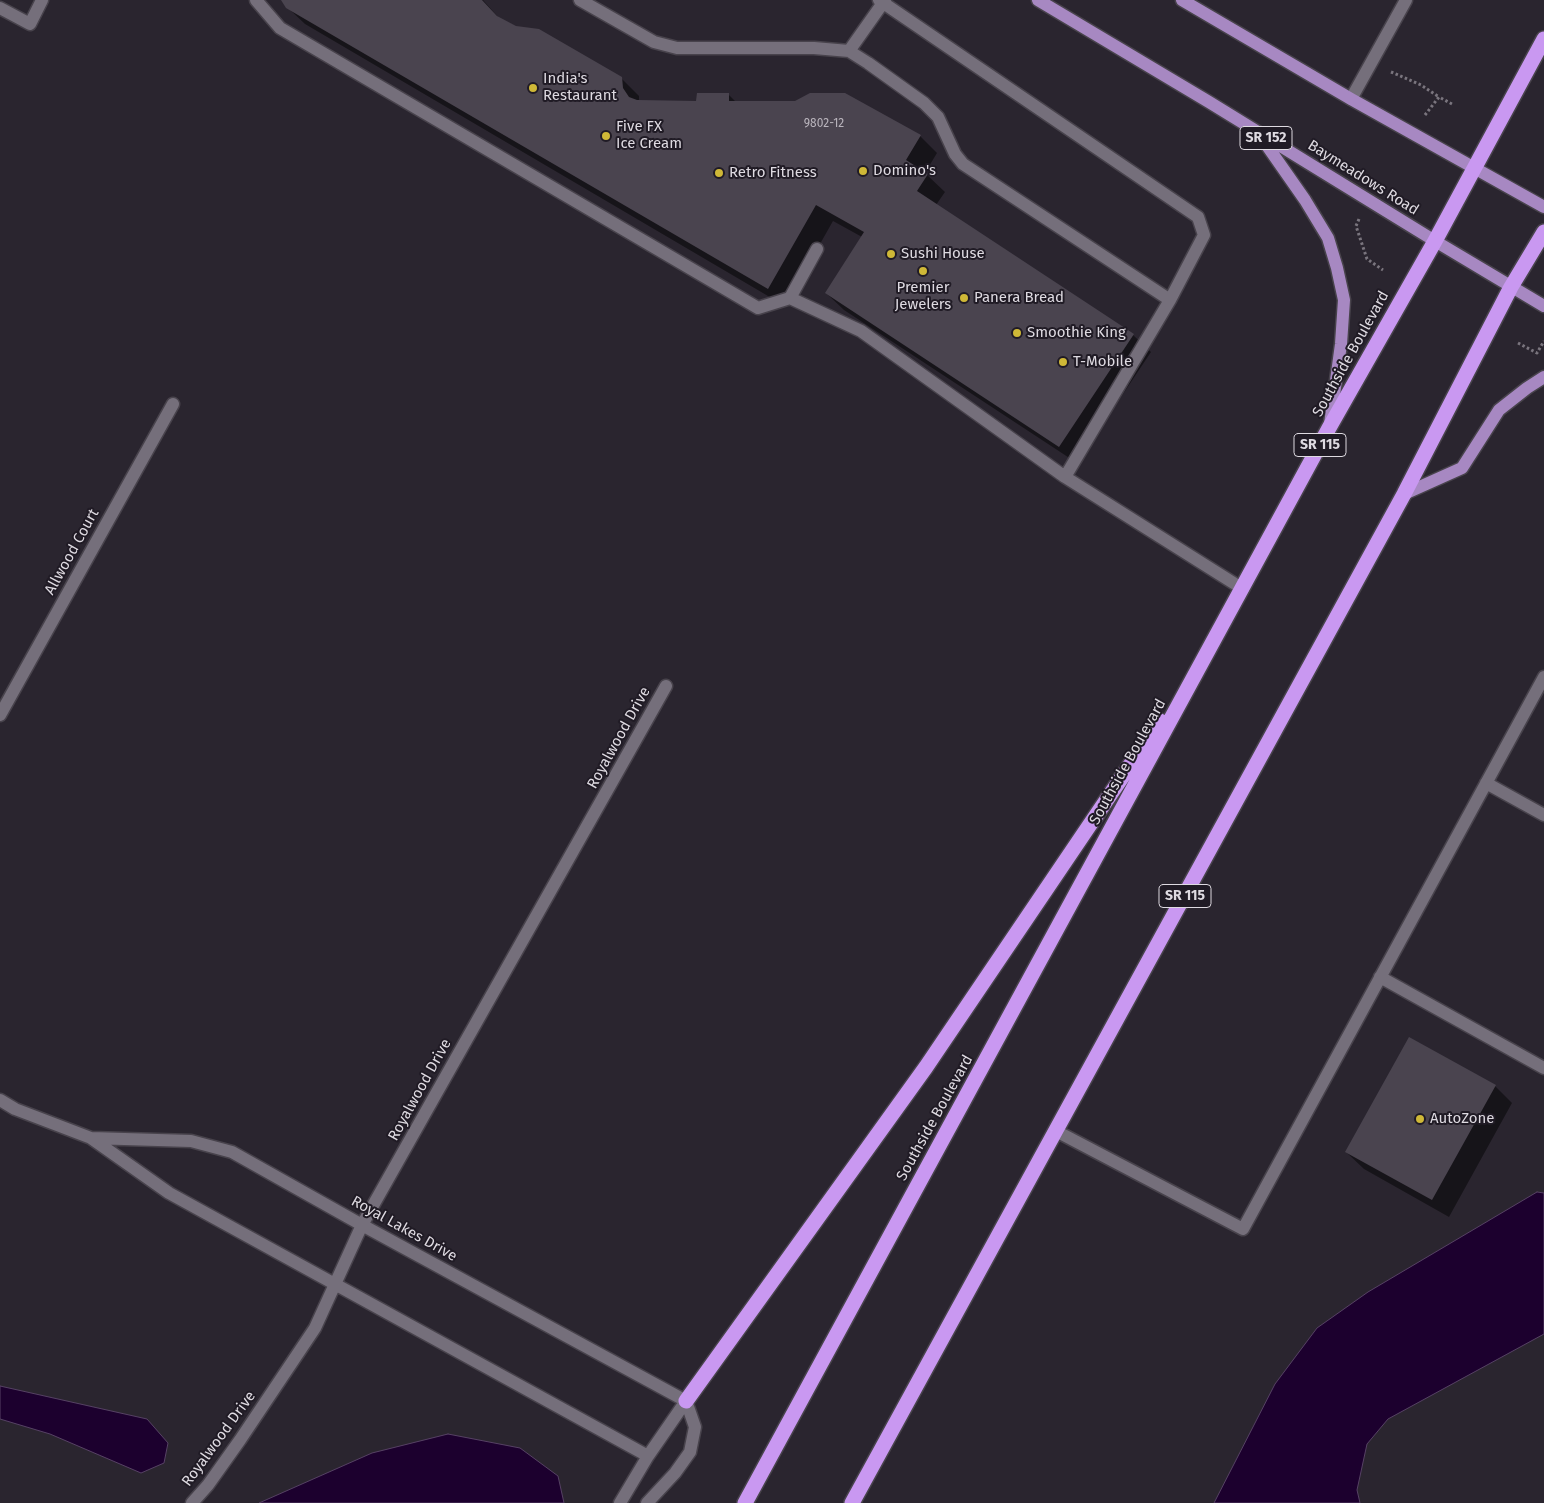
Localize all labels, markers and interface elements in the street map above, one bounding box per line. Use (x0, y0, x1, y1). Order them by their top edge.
place label: India's Restaurant (543, 70, 617, 105)
marker: India's Restaurant (527, 82, 539, 94)
house number: 9802-12 (804, 117, 844, 131)
place label: Five FX Ice Cream (616, 118, 682, 153)
road number: SR 152 (1240, 126, 1292, 150)
marker: Five FX Ice Cream (600, 130, 612, 142)
street label: Baymeadows Road (1304, 137, 1422, 219)
place label: Domino's (873, 162, 936, 180)
place label: Retro Fitness (729, 164, 817, 182)
marker: Domino's (857, 165, 869, 177)
marker: Retro Fitness (713, 167, 725, 179)
place label: Sushi House (901, 245, 985, 263)
marker: Sushi House (885, 248, 897, 260)
marker: Premier Jewelers (917, 265, 929, 277)
place label: Premier Jewelers (895, 279, 951, 314)
street label: Southside Boulevard (1309, 288, 1393, 420)
place label: Panera Bread (974, 289, 1064, 307)
marker: Panera Bread (958, 292, 970, 304)
place label: Smoothie King (1027, 324, 1126, 342)
marker: Smoothie King (1011, 327, 1023, 339)
place label: T-Mobile (1073, 353, 1132, 371)
marker: T-Mobile (1057, 356, 1069, 368)
road number: SR 115 (1294, 434, 1346, 456)
street label: Allwood Court (41, 506, 103, 598)
street label: Royalwood Drive (584, 684, 654, 792)
street label: Southside Boulevard (1086, 696, 1170, 828)
road number: SR 115 (1159, 884, 1211, 908)
street label: Royalwood Drive (385, 1036, 455, 1144)
street label: Southside Boulevard (893, 1052, 977, 1184)
place label: AutoZone (1430, 1110, 1494, 1128)
marker: AutoZone (1414, 1113, 1426, 1125)
street label: Royal Lakes Drive (348, 1192, 460, 1266)
street label: Royalwood Drive (178, 1388, 260, 1490)

